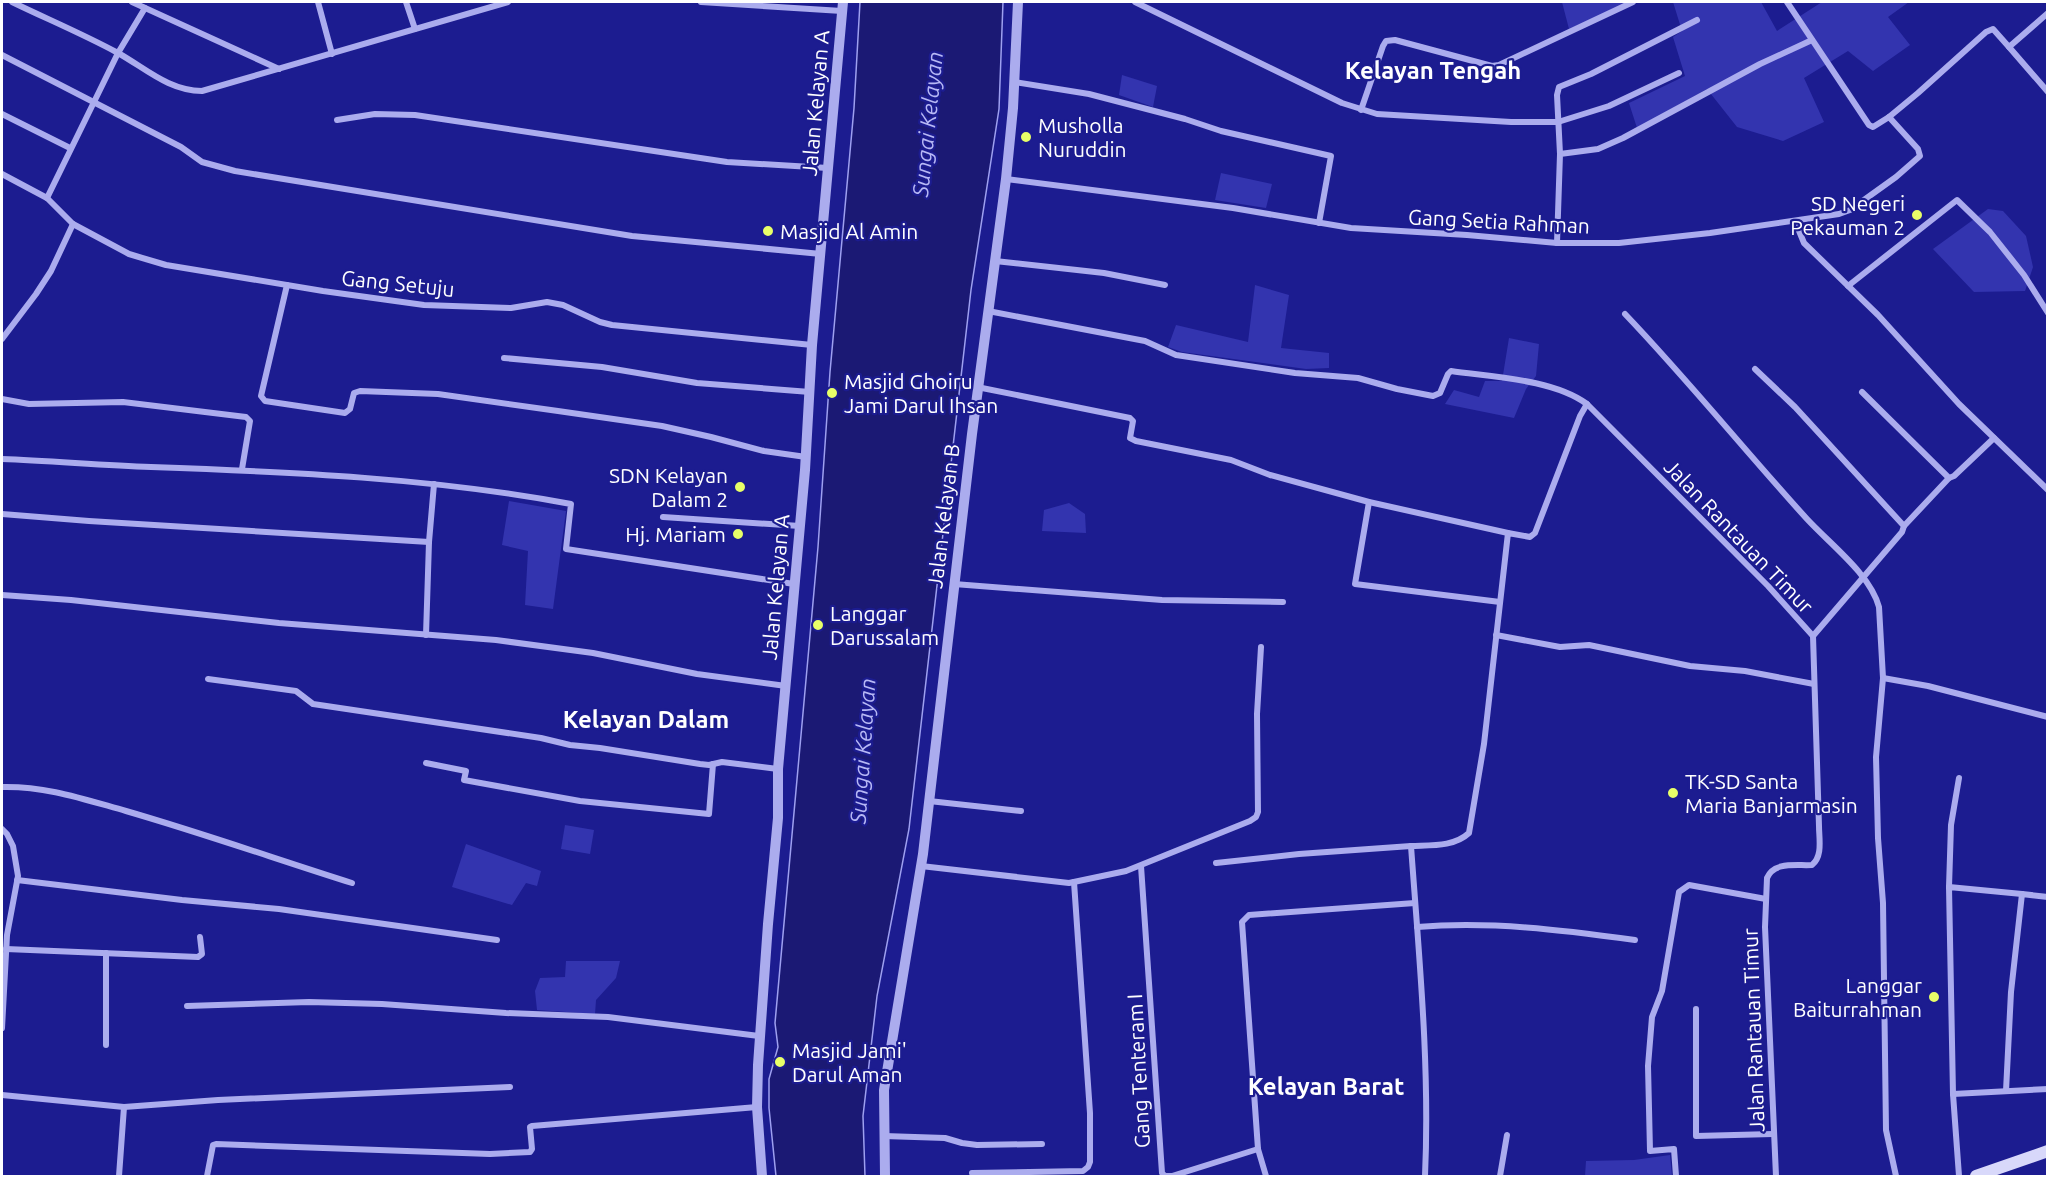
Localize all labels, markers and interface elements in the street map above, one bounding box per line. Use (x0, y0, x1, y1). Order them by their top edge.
street label: Jalan Kelayan A (797, 29, 833, 177)
water label: Sungai Kelayan (907, 50, 947, 199)
district label: Kelayan Tengah (1345, 57, 1521, 84)
place label: Musholla Nuruddin (1038, 113, 1127, 161)
marker: Musholla Nuruddin (1019, 130, 1033, 144)
place label: SD Negeri Pekauman 2 (1790, 191, 1905, 239)
street label: Gang Setia Rahman (1408, 204, 1590, 238)
marker: SD Negeri Pekauman 2 (1910, 208, 1924, 222)
place label: Masjid Al Amin (780, 219, 918, 243)
marker: Masjid Al Amin (761, 224, 775, 238)
street label: Gang Setuju (340, 265, 456, 301)
place label: Masjid Ghoiru Jami Darul Ihsan (844, 369, 998, 417)
marker: Masjid Ghoiru Jami Darul Ihsan (825, 386, 839, 400)
street label: Jalan Kelayan B (922, 442, 964, 590)
street label: Jalan Rantauan Timur (1660, 454, 1819, 618)
place label: SDN Kelayan Dalam 2 (609, 463, 728, 511)
marker: SDN Kelayan Dalam 2 (733, 480, 747, 494)
street label: Jalan Kelayan A (757, 513, 793, 661)
place label: Hj. Mariam (625, 522, 726, 546)
marker: Hj. Mariam (731, 527, 745, 541)
place label: Langgar Darussalam (830, 601, 939, 649)
marker: Langgar Darussalam (811, 618, 825, 632)
water label: Sungai Kelayan (844, 677, 880, 826)
district label: Kelayan Dalam (563, 706, 729, 733)
place label: TK-SD Santa Maria Banjarmasin (1685, 769, 1858, 817)
marker: TK-SD Santa Maria Banjarmasin (1666, 786, 1680, 800)
street label: Jalan Rantauan Timur (1737, 928, 1769, 1132)
place label: Langgar Baiturrahman (1793, 973, 1922, 1021)
marker: Langgar Baiturrahman (1927, 990, 1941, 1004)
street label: Gang Tenteram I (1122, 993, 1154, 1149)
place label: Masjid Jami' Darul Aman (792, 1038, 907, 1086)
marker: Masjid Jami' Darul Aman (773, 1055, 787, 1069)
district label: Kelayan Barat (1248, 1073, 1404, 1100)

